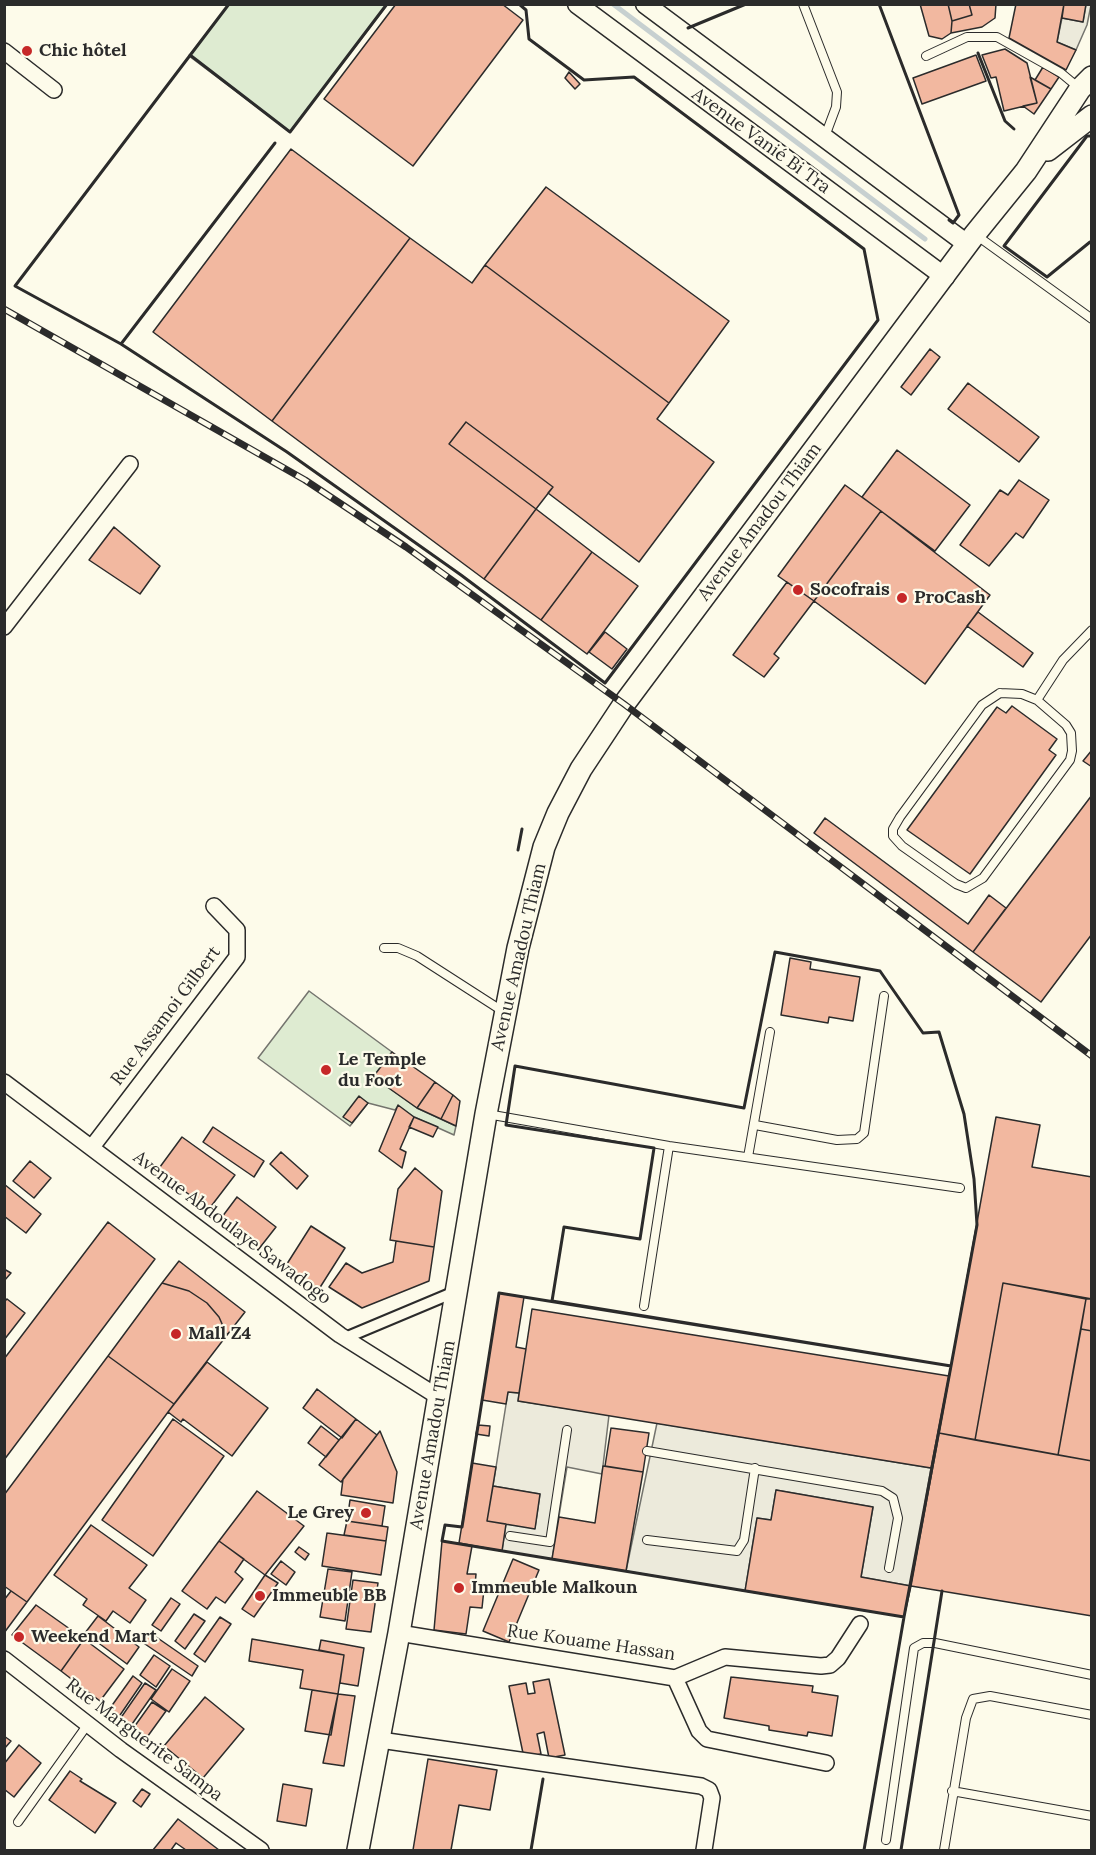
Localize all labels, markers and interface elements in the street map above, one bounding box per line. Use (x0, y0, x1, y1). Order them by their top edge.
place label: Chic hôtel (39, 40, 127, 62)
marker: Chic hôtel (20, 44, 34, 58)
street label: Avenue Vanié Bi Tra (688, 83, 834, 199)
street label: Avenue Amadou Thiam (694, 439, 826, 605)
place label: Socofrais (810, 579, 890, 601)
marker: Socofrais (791, 583, 805, 597)
place label: ProCash (914, 587, 986, 609)
marker: ProCash (895, 591, 909, 605)
street label: Avenue Amadou Thiam (487, 861, 551, 1053)
street label: Rue Assamoi Gilbert (107, 942, 225, 1090)
place label: Le Temple du Foot (338, 1049, 426, 1092)
marker: Le Temple du Foot (319, 1063, 333, 1077)
street label: Avenue Abdoulaye Sawadogo (129, 1147, 335, 1309)
place label: Mall Z4 (188, 1323, 251, 1345)
marker: Mall Z4 (169, 1327, 183, 1341)
street label: Avenue Amadou Thiam (406, 1339, 460, 1531)
place label: Le Grey (287, 1502, 354, 1524)
marker: Le Grey (359, 1506, 373, 1520)
place label: Immeuble Malkoun (471, 1577, 637, 1599)
marker: Immeuble Malkoun (452, 1581, 466, 1595)
place label: Immeuble BB (272, 1585, 387, 1607)
marker: Immeuble BB (253, 1589, 267, 1603)
street label: Rue Kouame Hassan (505, 1620, 677, 1666)
place label: Weekend Mart (31, 1626, 157, 1648)
marker: Weekend Mart (12, 1630, 26, 1644)
street label: Rue Marguerite Sampa (61, 1674, 227, 1806)

